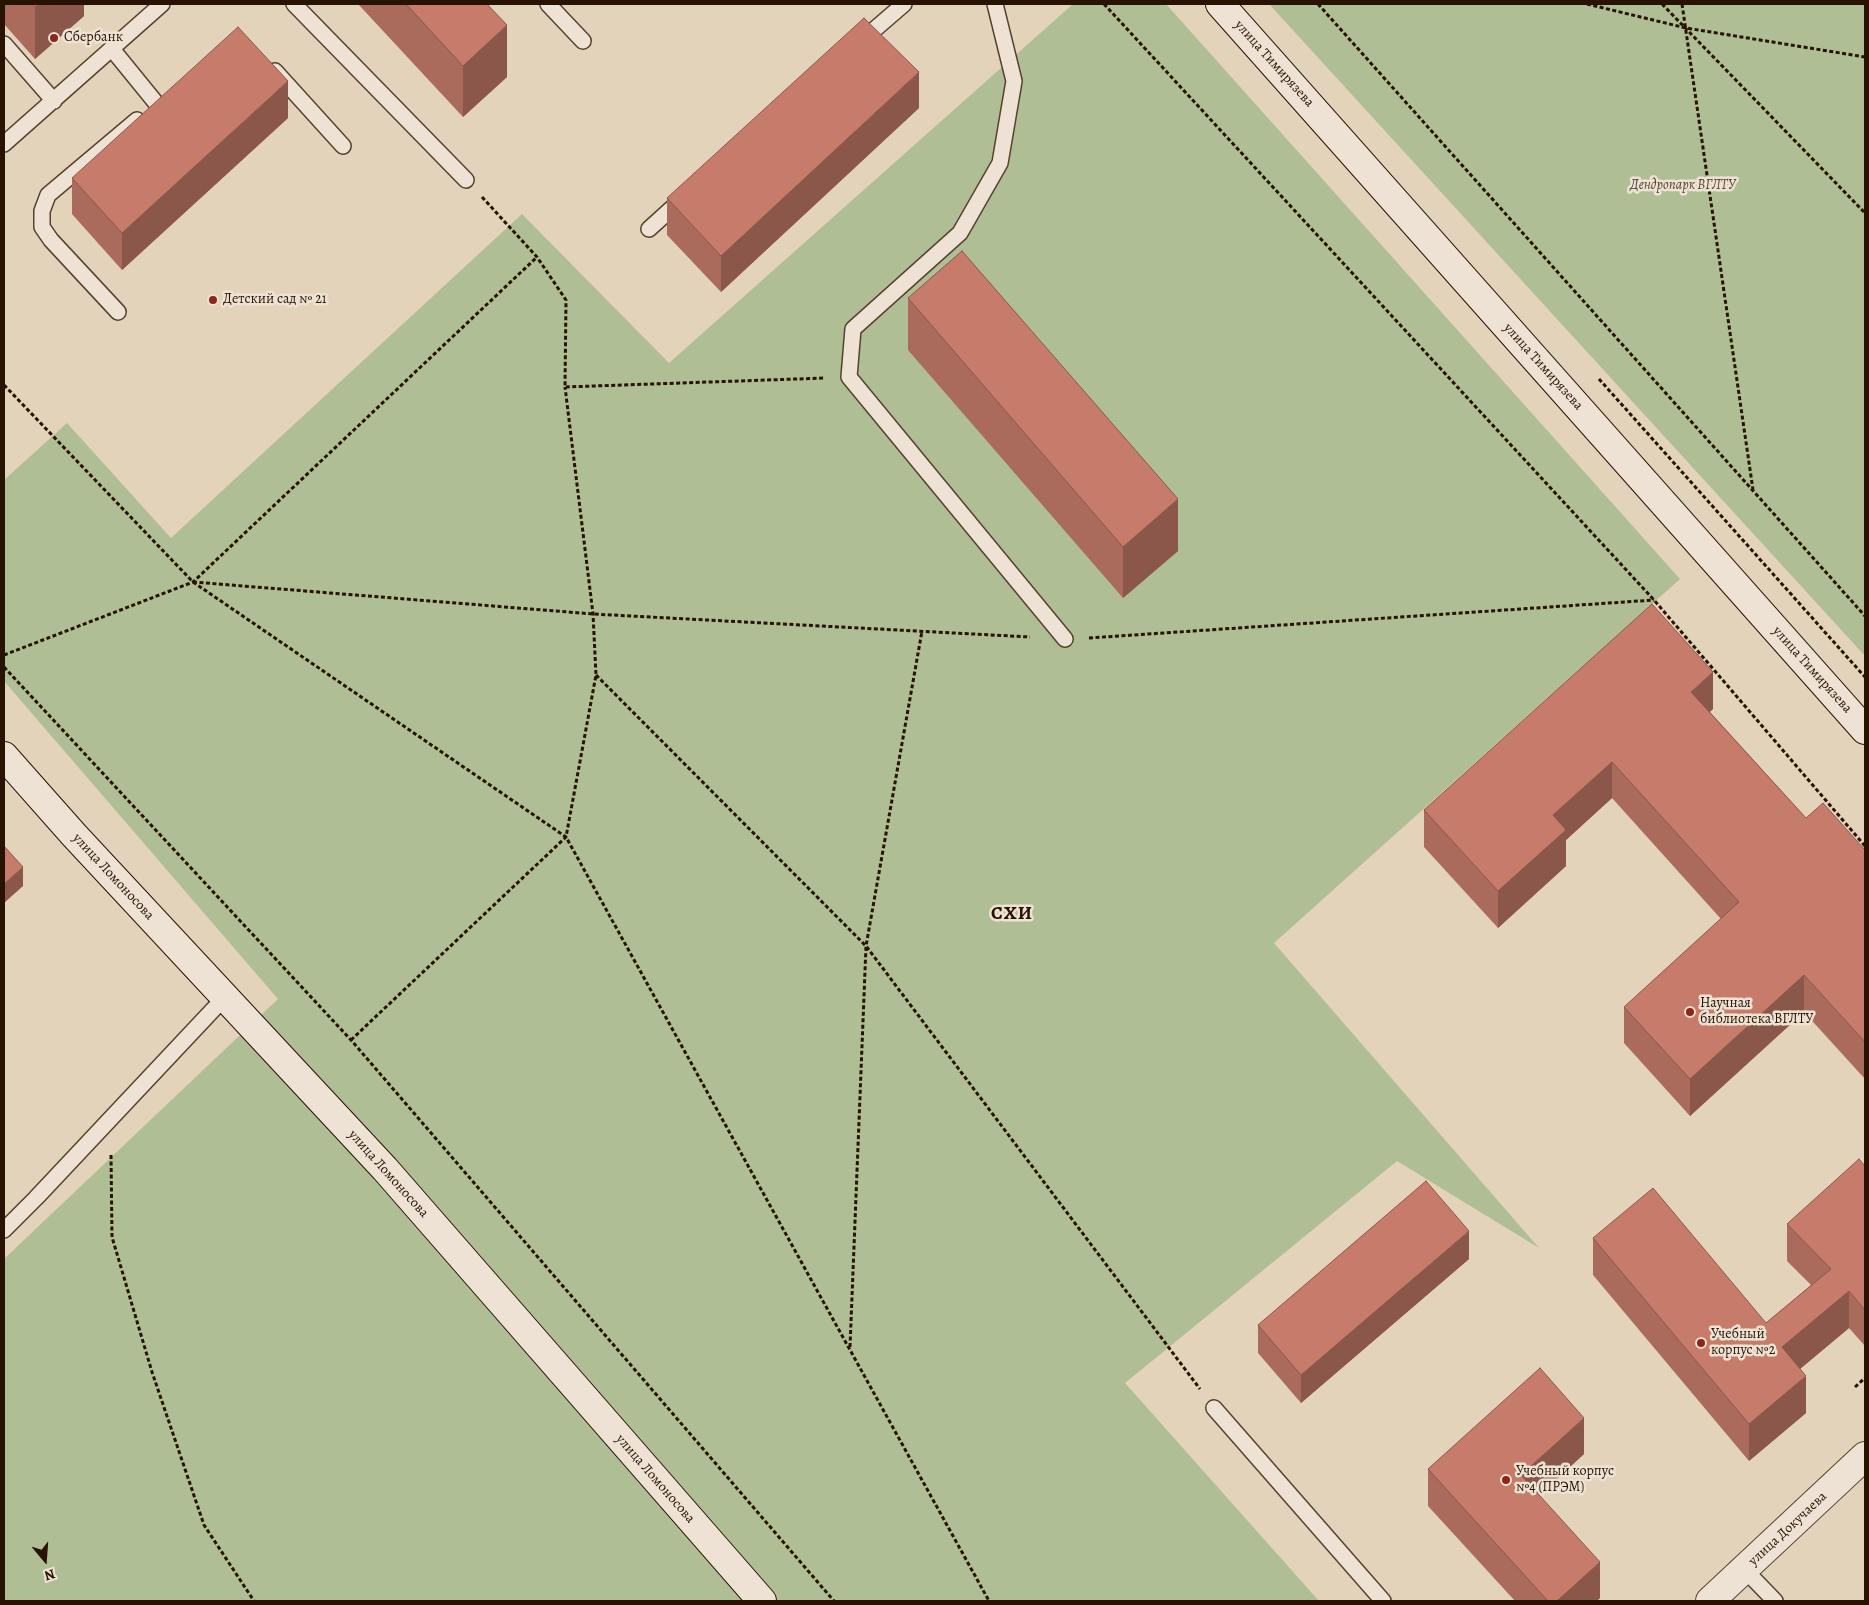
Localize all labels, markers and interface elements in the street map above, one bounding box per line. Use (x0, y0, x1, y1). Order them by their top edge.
street label: улица Тимирязева (1231, 17, 1317, 111)
place label: Сбербанк (64, 30, 123, 46)
marker: Сбербанк (48, 32, 60, 44)
park label: Дендропарк ВГЛТУ (1630, 178, 1736, 194)
place label: Детский сад № 21 (223, 292, 327, 308)
marker: Детский сад № 21 (207, 294, 219, 306)
street label: улица Тимирязева (1500, 320, 1586, 414)
street label: улица Тимирязева (1769, 623, 1855, 717)
street label: улица Ломоносова (69, 830, 157, 924)
district label: СХИ (991, 903, 1033, 925)
place label: Научная библиотека ВГЛТУ (1700, 996, 1813, 1028)
marker: Научная библиотека ВГЛТУ (1684, 1006, 1696, 1018)
street label: улица Ломоносова (344, 1127, 432, 1221)
place label: Учебный корпус №2 (1711, 1327, 1775, 1360)
marker: Учебный корпус №2 (1695, 1337, 1707, 1349)
street label: улица Ломоносова (612, 1431, 698, 1527)
place label: Учебный корпус №4 (ПРЭМ) (1516, 1464, 1614, 1496)
marker: Учебный корпус №4 (ПРЭМ) (1500, 1474, 1512, 1486)
street label: улица Докучаева (1745, 1488, 1831, 1570)
north arrow (20, 1535, 70, 1585)
text: N (42, 1564, 58, 1585)

